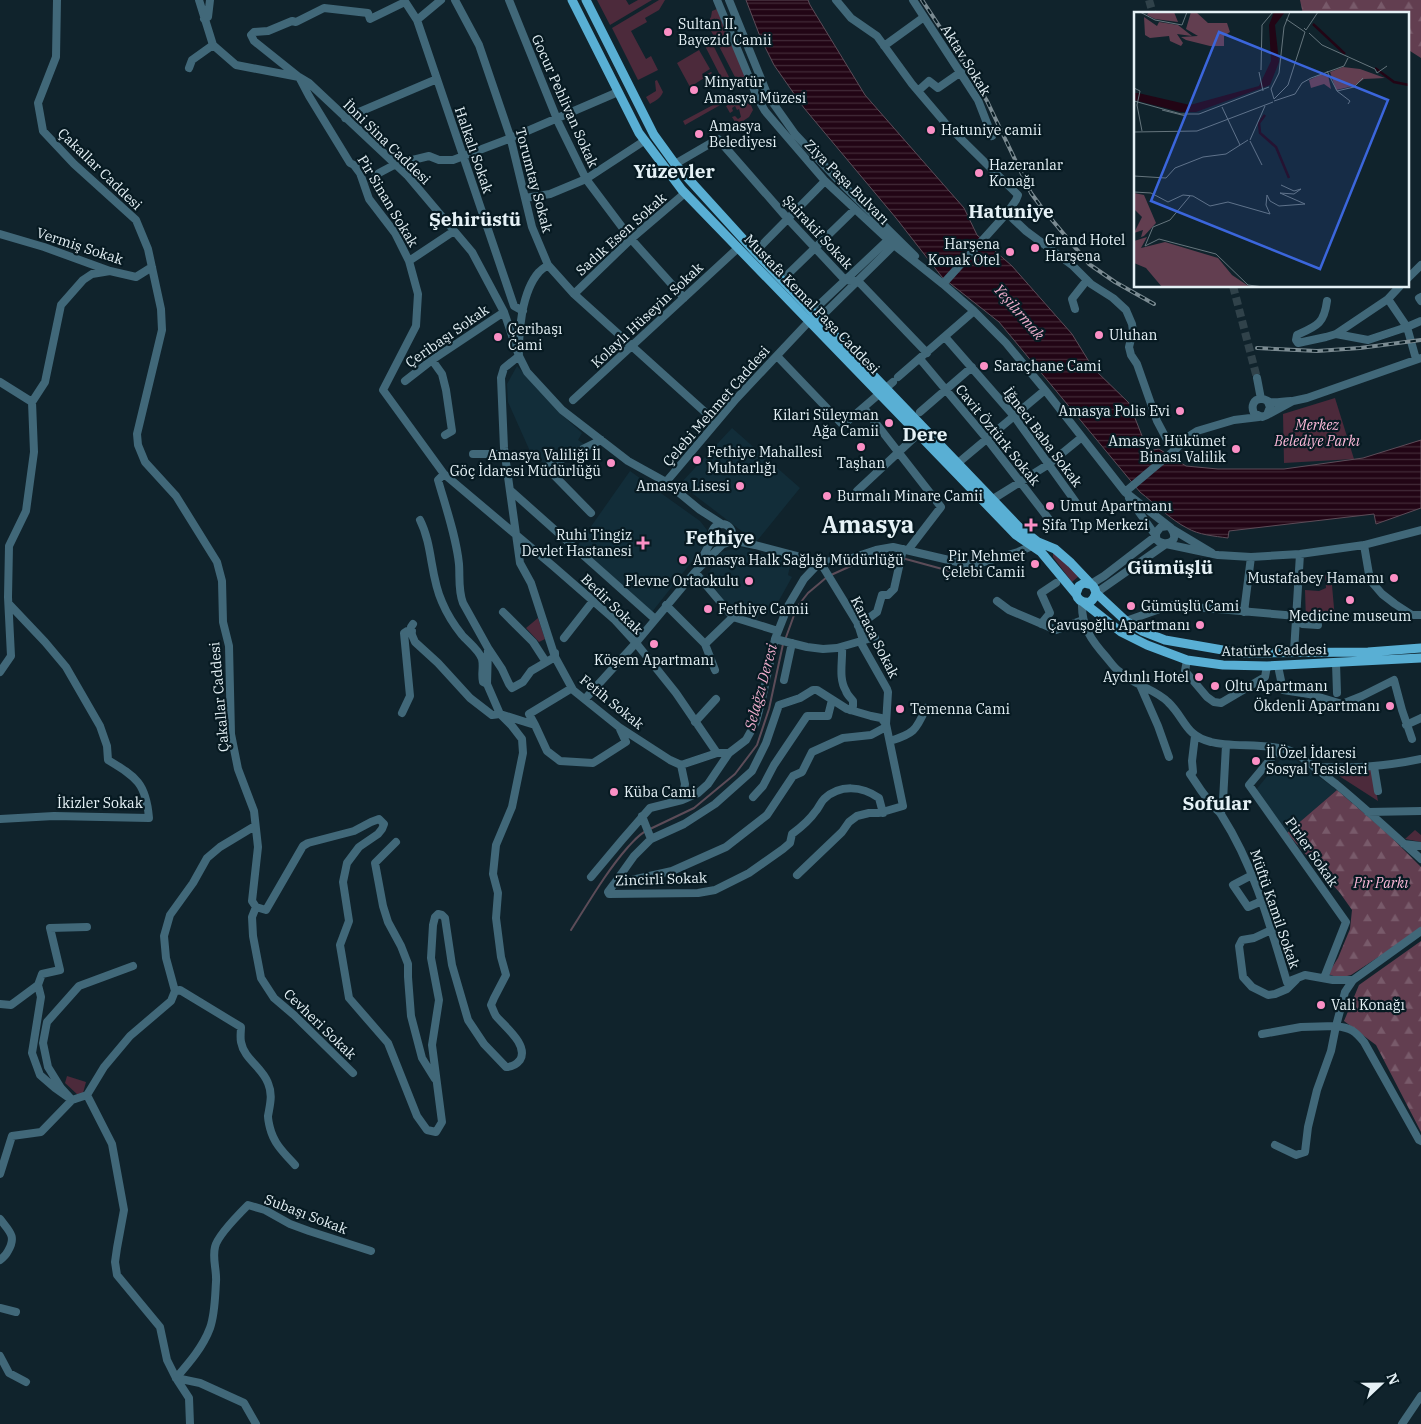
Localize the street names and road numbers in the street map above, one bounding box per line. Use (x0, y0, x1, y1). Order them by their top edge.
street label: Aktav Sokak (937, 21, 995, 100)
street label: Gocur Pehlivan Sokak (527, 32, 603, 171)
street label: İbni Sina Caddesi (340, 96, 434, 188)
street label: Halkalı Sokak (451, 104, 498, 197)
street label: Çakallar Caddesi (54, 124, 146, 214)
street label: Torumtay Sokak (511, 125, 557, 235)
street label: Ziya Paşa Bulvarı (801, 136, 893, 228)
street label: Pir Sinan Sokak (353, 152, 423, 251)
street label: Sadık Esen Sokak (572, 188, 671, 279)
street label: Şairakif Sokak (779, 191, 857, 273)
street label: Vermiş Sokak (34, 224, 126, 269)
street label: Mustafa Kemal Paşa Caddesi (740, 230, 884, 378)
street label: Kolaylı Hüseyin Sokak (587, 258, 707, 372)
street label: Çeribaşı Sokak (402, 300, 493, 371)
street label: Çelebi Mehmet Caddesi (659, 342, 773, 470)
street label: Cavit Öztürk Sokak (952, 381, 1045, 490)
street label: İğneci Baba Sokak (1000, 384, 1087, 491)
street label: Bedir Sokak (577, 570, 647, 639)
street label: Karaca Sokak (847, 593, 904, 682)
street label: Atatürk Caddesi (1221, 640, 1327, 660)
street label: Çakallar Caddesi (205, 641, 233, 753)
street label: Fetih Sokak (576, 671, 648, 734)
street label: İkizler Sokak (57, 794, 144, 812)
street label: Pirler Sokak (1282, 814, 1343, 891)
street label: Müftü Kamil Sokak (1246, 847, 1304, 972)
street label: Zincirli Sokak (615, 868, 708, 890)
street label: Cevheri Sokak (280, 985, 361, 1064)
street label: Subaşı Sokak (262, 1190, 351, 1238)

